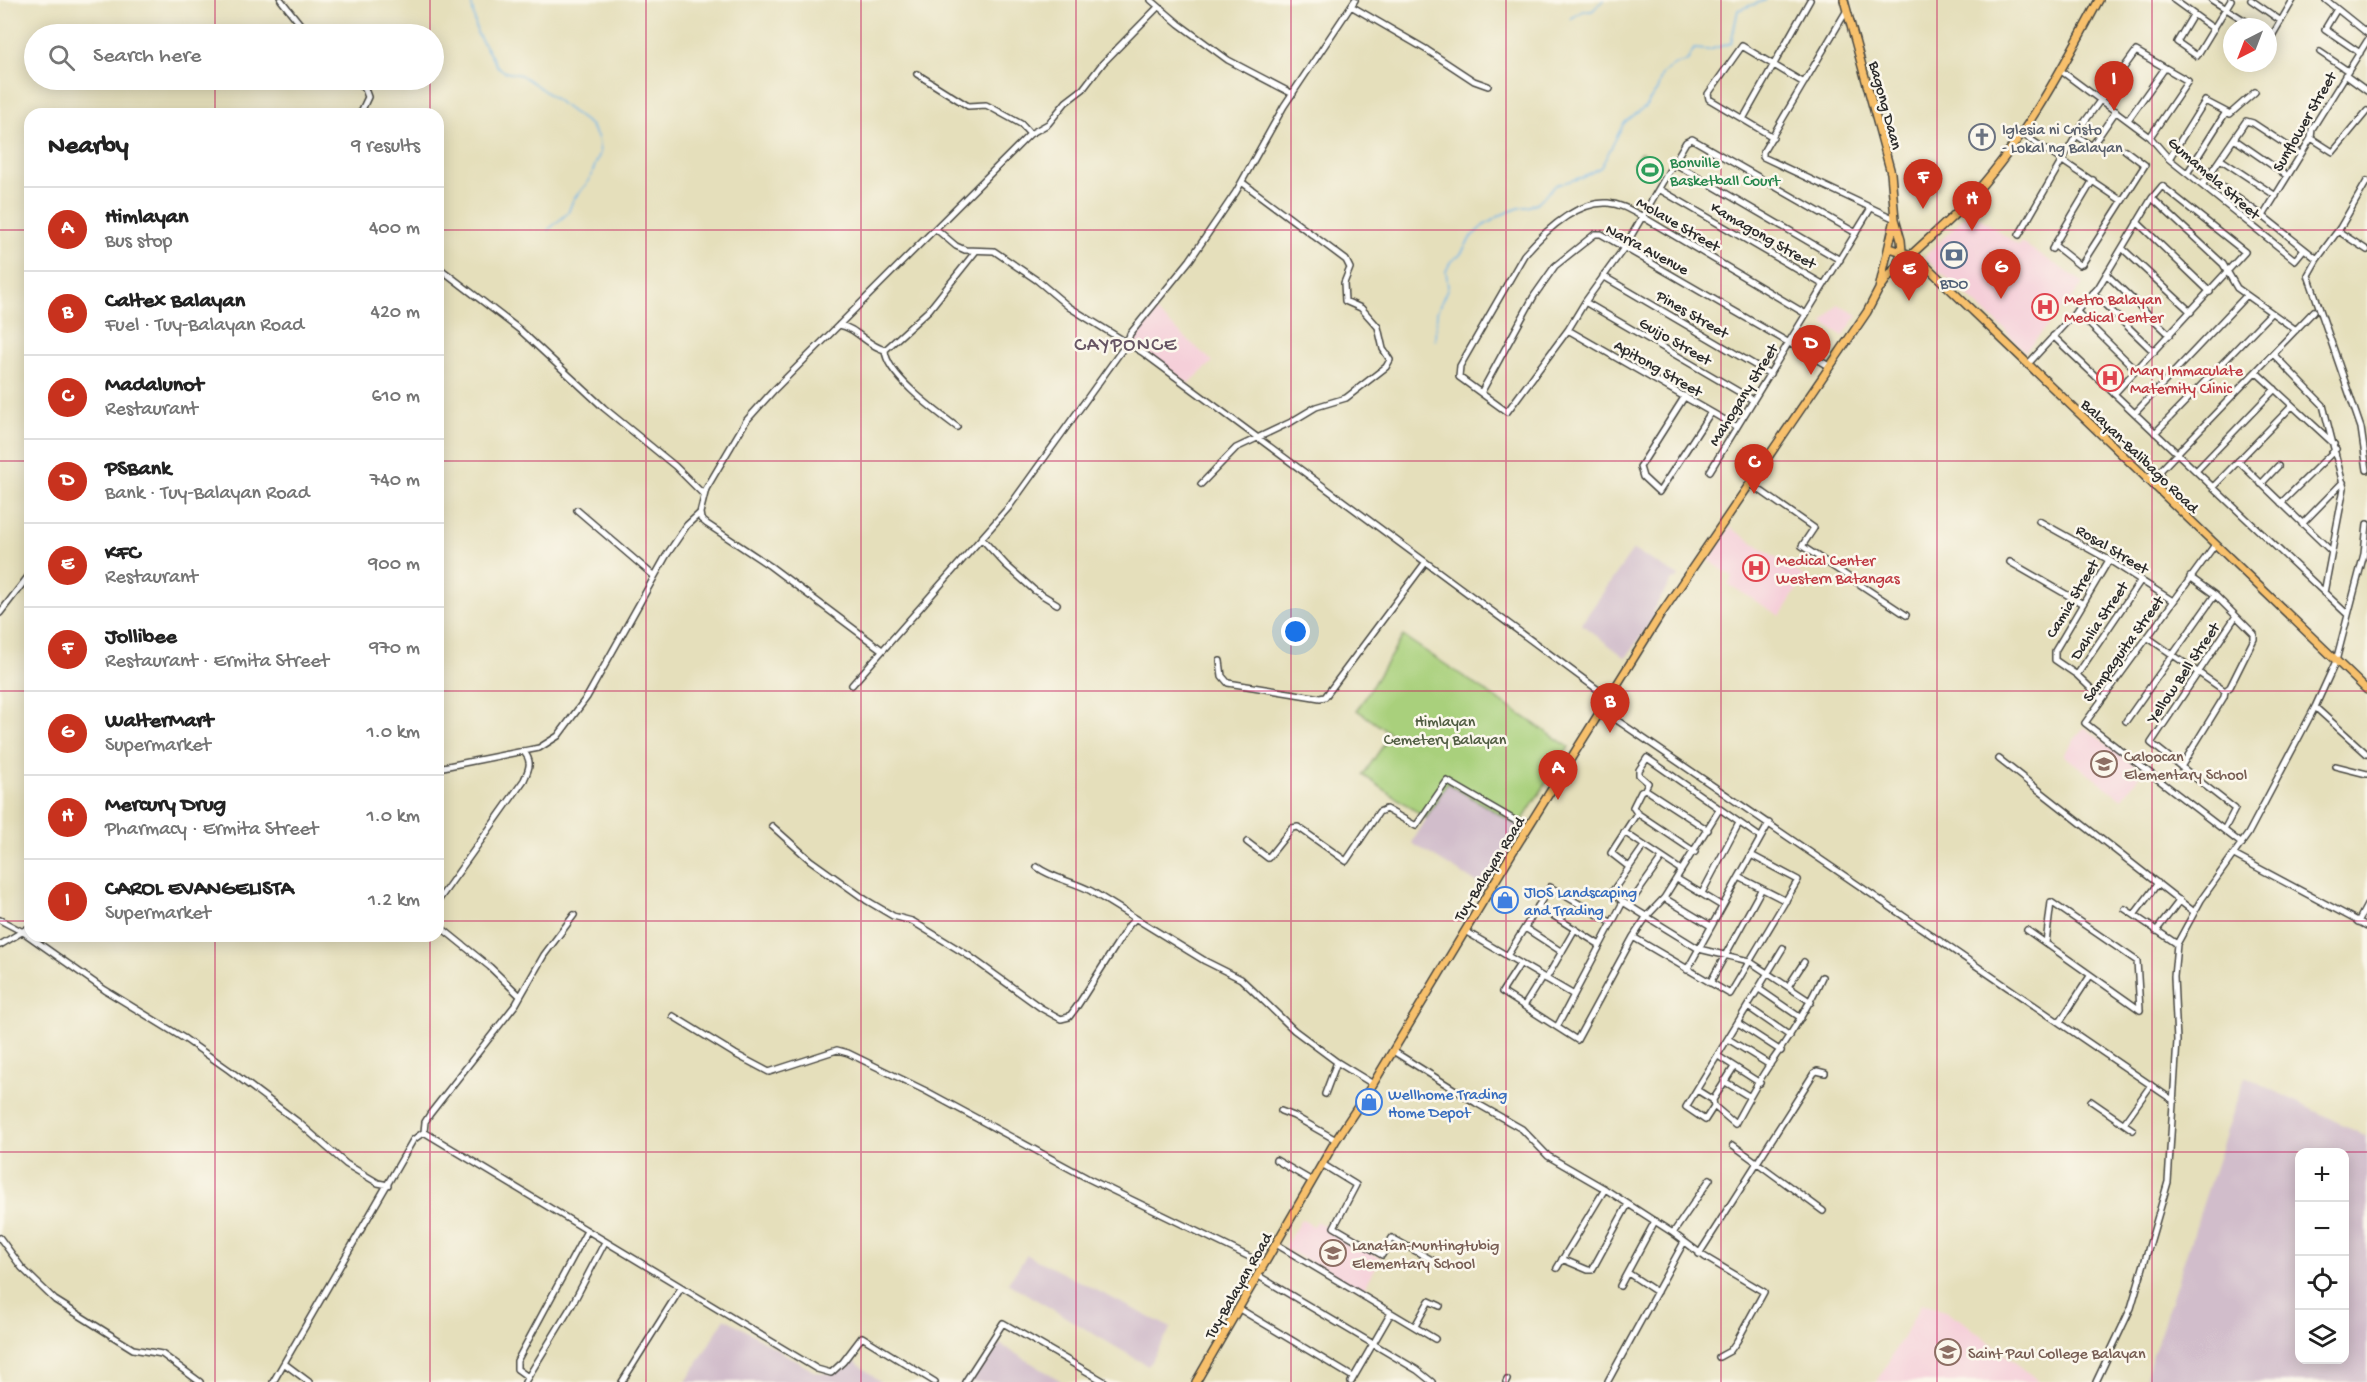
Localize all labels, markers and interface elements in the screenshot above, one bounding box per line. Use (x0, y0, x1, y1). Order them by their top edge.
north arrow (2223, 18, 2277, 72)
search box (24, 24, 444, 90)
icon: search (45, 41, 78, 74)
text: Search here (93, 44, 201, 70)
street label: Bagong Daan (1862, 59, 1905, 153)
pin: I (2094, 62, 2134, 111)
street label: Sunflower Street (2270, 68, 2343, 176)
church icon: Iglesia ni Cristo - Lokal ng Balayan (1967, 122, 1997, 152)
place label: Iglesia ni Cristo - Lokal ng Balayan (2002, 122, 2123, 159)
text: Nearby (48, 132, 129, 163)
street label: Gumamela Street (2163, 134, 2264, 226)
text: 9 results (351, 136, 420, 159)
sports icon: Bonville Basketball Court (1635, 155, 1665, 185)
place label: Bonville Basketball Court (1669, 155, 1781, 192)
pin: F (1904, 160, 1942, 209)
pin: H (1952, 182, 1992, 231)
street label: Molave Street (1632, 194, 1724, 258)
street label: Kamagong Street (1706, 199, 1820, 276)
text: Himlayan (105, 205, 189, 231)
text: A (62, 218, 73, 241)
text: 400 m (369, 218, 420, 241)
street label: Narra Avenue (1602, 221, 1692, 281)
text: Bus stop (105, 231, 172, 254)
bank icon: BDO (1939, 240, 1969, 270)
pin: G (1982, 250, 2020, 299)
pin: E (1890, 252, 1928, 301)
place label: BDO (1939, 276, 1968, 295)
street label: Pines Street (1651, 287, 1732, 345)
text: Caltex Balayan (105, 289, 245, 315)
hospital icon: Metro Balayan Medical Center (2030, 292, 2060, 322)
place label: Metro Balayan Medical Center (2064, 292, 2164, 329)
text: B (62, 302, 73, 325)
text: 420 m (370, 302, 420, 325)
text: Fuel · Tuy-Balayan Road (105, 315, 304, 338)
street label: Guijo Street (1635, 315, 1715, 372)
pin: D (1792, 326, 1830, 375)
district label: CAYPONCE (1074, 335, 1178, 358)
street label: Apitong Street (1610, 337, 1706, 404)
street label: Mahogany Street (1706, 340, 1785, 450)
hospital icon: Mary Immaculate Maternity Clinic (2095, 363, 2125, 393)
place label: Mary Immaculate Maternity Clinic (2130, 363, 2244, 400)
text: Madalunot (105, 373, 204, 399)
text: C (62, 386, 73, 409)
text: 610 m (371, 386, 420, 409)
street label: Balayan-Balibago Road (2075, 396, 2203, 520)
text: Restaurant (105, 399, 198, 422)
pin: C (1734, 444, 1774, 494)
text: PSBank (105, 457, 171, 483)
text: D (61, 470, 74, 493)
text: 740 m (370, 470, 420, 493)
text: Bank · Tuy-Balayan Road (105, 483, 309, 506)
street label: Rosal Street (2071, 522, 2152, 581)
text: KFC (105, 541, 140, 567)
hospital icon: Medical Center Western Batangas (1741, 553, 1771, 583)
place label: Medical Center Western Batangas (1776, 553, 1901, 590)
text: E (61, 554, 74, 577)
text: 900 m (368, 554, 420, 577)
street label: Camia Street (2043, 556, 2105, 642)
text: Restaurant (105, 567, 198, 590)
street label: Dahlia Street (2067, 578, 2135, 666)
street label: Sampaguita Street (2080, 592, 2171, 707)
your location (1281, 617, 1310, 646)
street label: Yellow Bell Street (2143, 619, 2226, 729)
text: Jollibee (105, 625, 177, 651)
text: F (62, 638, 73, 661)
text: 970 m (369, 638, 420, 661)
text: Restaurant · Ermita Street (105, 651, 329, 674)
pin: B (1590, 684, 1630, 733)
text: WalterMart (105, 709, 213, 735)
park label: Himlayan Cemetery Balayan (1384, 714, 1507, 751)
text: G (61, 722, 74, 745)
text: 1.0 km (366, 722, 420, 745)
text: Supermarket (105, 735, 211, 758)
school or university icon: Caloocan Elementary School (2089, 749, 2119, 779)
place label: Caloocan Elementary School (2124, 749, 2247, 786)
pin: A (1538, 750, 1578, 800)
text: Mercury Drug (105, 793, 226, 819)
text: H (62, 806, 73, 829)
text: 1.0 km (366, 806, 420, 829)
street label: Tuy-Balayan Road (1451, 813, 1531, 926)
text: Pharmacy · Ermita Street (105, 819, 318, 842)
text: CAROL EVANGELISTA (105, 877, 294, 903)
shop icon: JIOS Landscaping and Trading (1490, 885, 1520, 915)
place label: JIOS Landscaping and Trading (1524, 885, 1637, 922)
text: I (65, 890, 70, 913)
text: 1.2 km (368, 890, 420, 913)
text: Supermarket (105, 903, 211, 926)
shop icon: Wellhome Trading Home Depot (1354, 1087, 1384, 1117)
place label: Wellhome Trading Home Depot (1388, 1087, 1507, 1124)
map controls (2295, 1148, 2349, 1364)
button: + (2295, 1148, 2349, 1202)
button: − (2295, 1202, 2349, 1256)
street label: Tuy-Balayan Road (1202, 1229, 1279, 1344)
school or university icon: Lanatan-Muntingtubig Elementary School (1318, 1238, 1348, 1268)
place label: Lanatan-Muntingtubig Elementary School (1352, 1238, 1499, 1275)
button: locate (2295, 1256, 2349, 1310)
button: layers (2295, 1310, 2349, 1364)
school or university icon: Saint Paul College Balayan (1933, 1337, 1963, 1367)
place label: Saint Paul College Balayan (1968, 1346, 2146, 1365)

